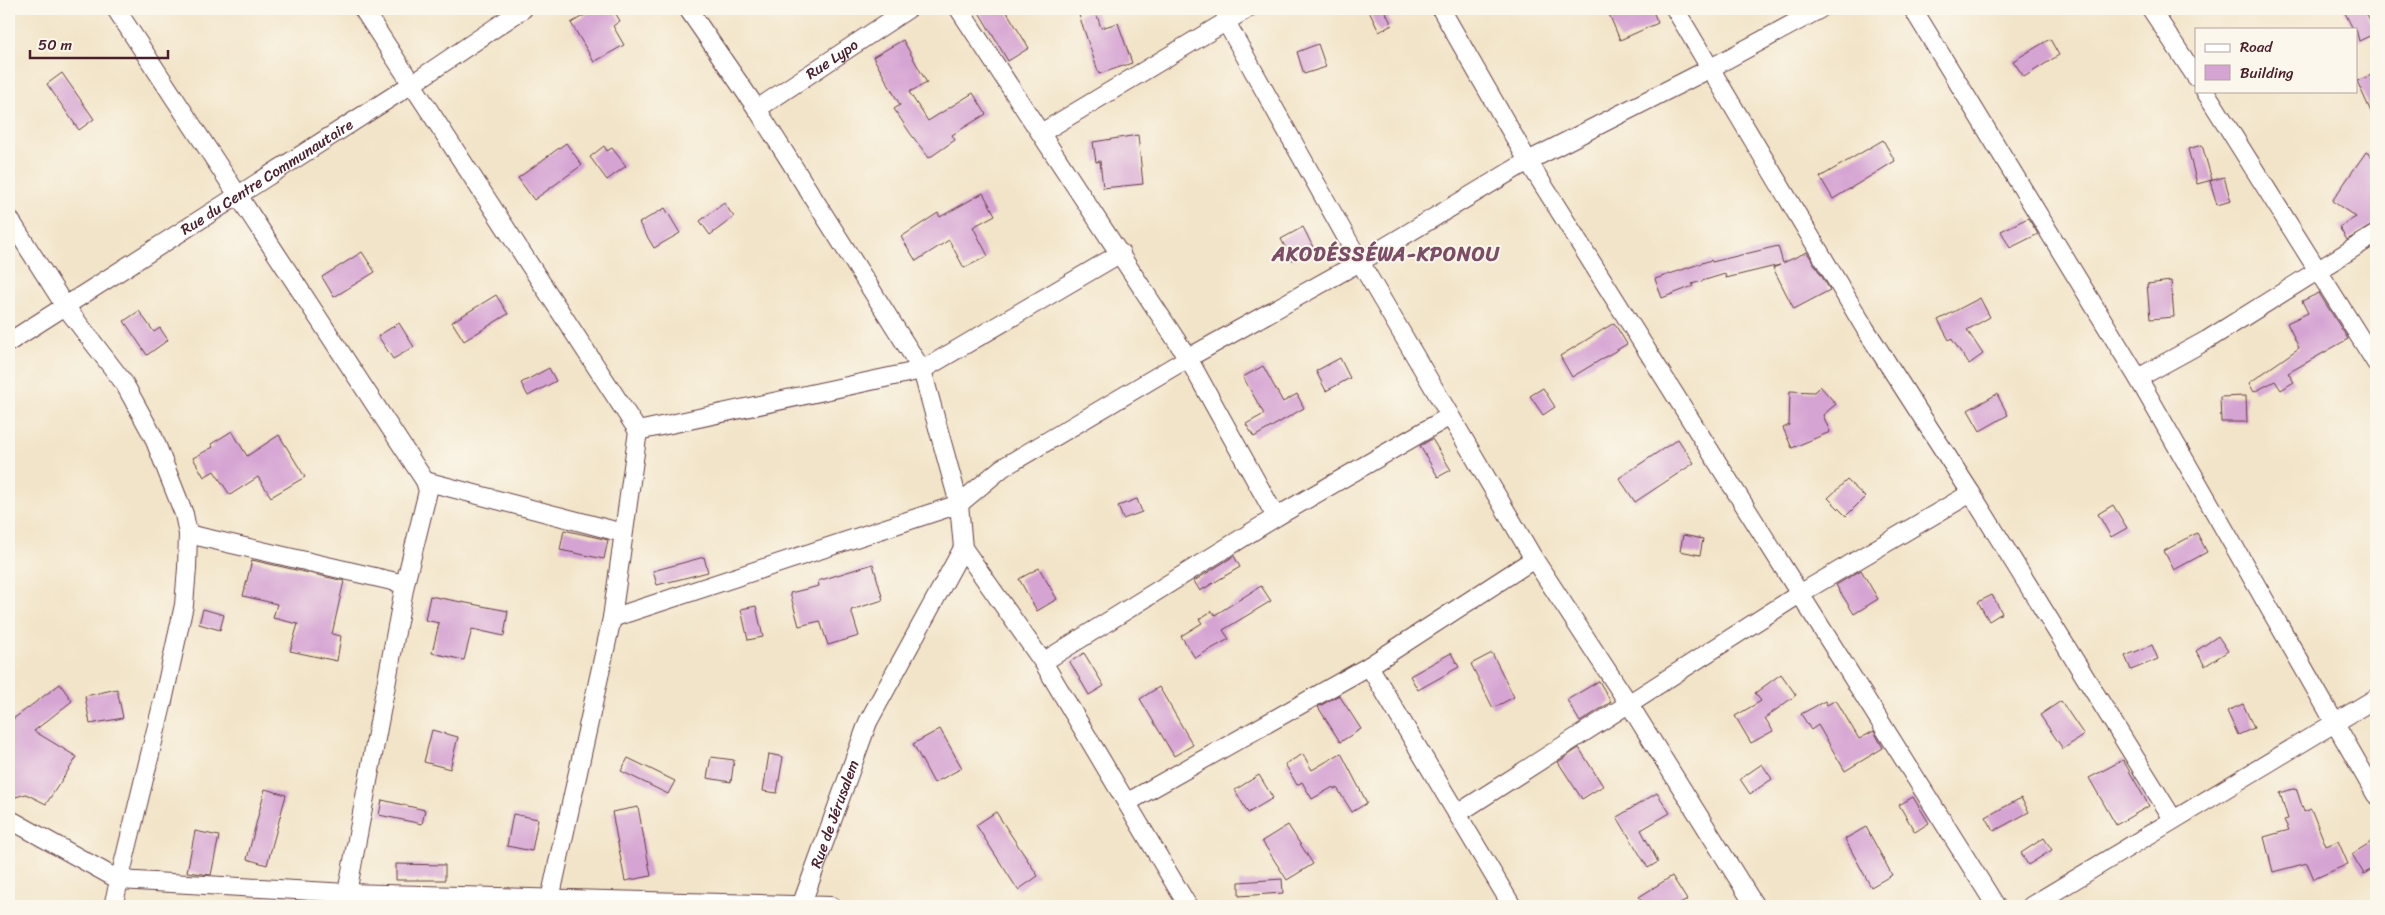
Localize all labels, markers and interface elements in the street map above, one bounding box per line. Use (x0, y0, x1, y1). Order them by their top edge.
scale bar (30, 28, 168, 60)
legend (2195, 28, 2358, 92)
text: 50 m (38, 32, 73, 58)
street label: Rue Lypo (800, 32, 864, 86)
text: Road (2240, 34, 2273, 60)
text: Building (2240, 60, 2294, 86)
street label: Rue du Centre Communautaire (175, 112, 358, 242)
district label: AKODÉSSÉWA-KPONOU (1271, 237, 1500, 272)
street label: Rue de Jérusalem (803, 756, 866, 872)

